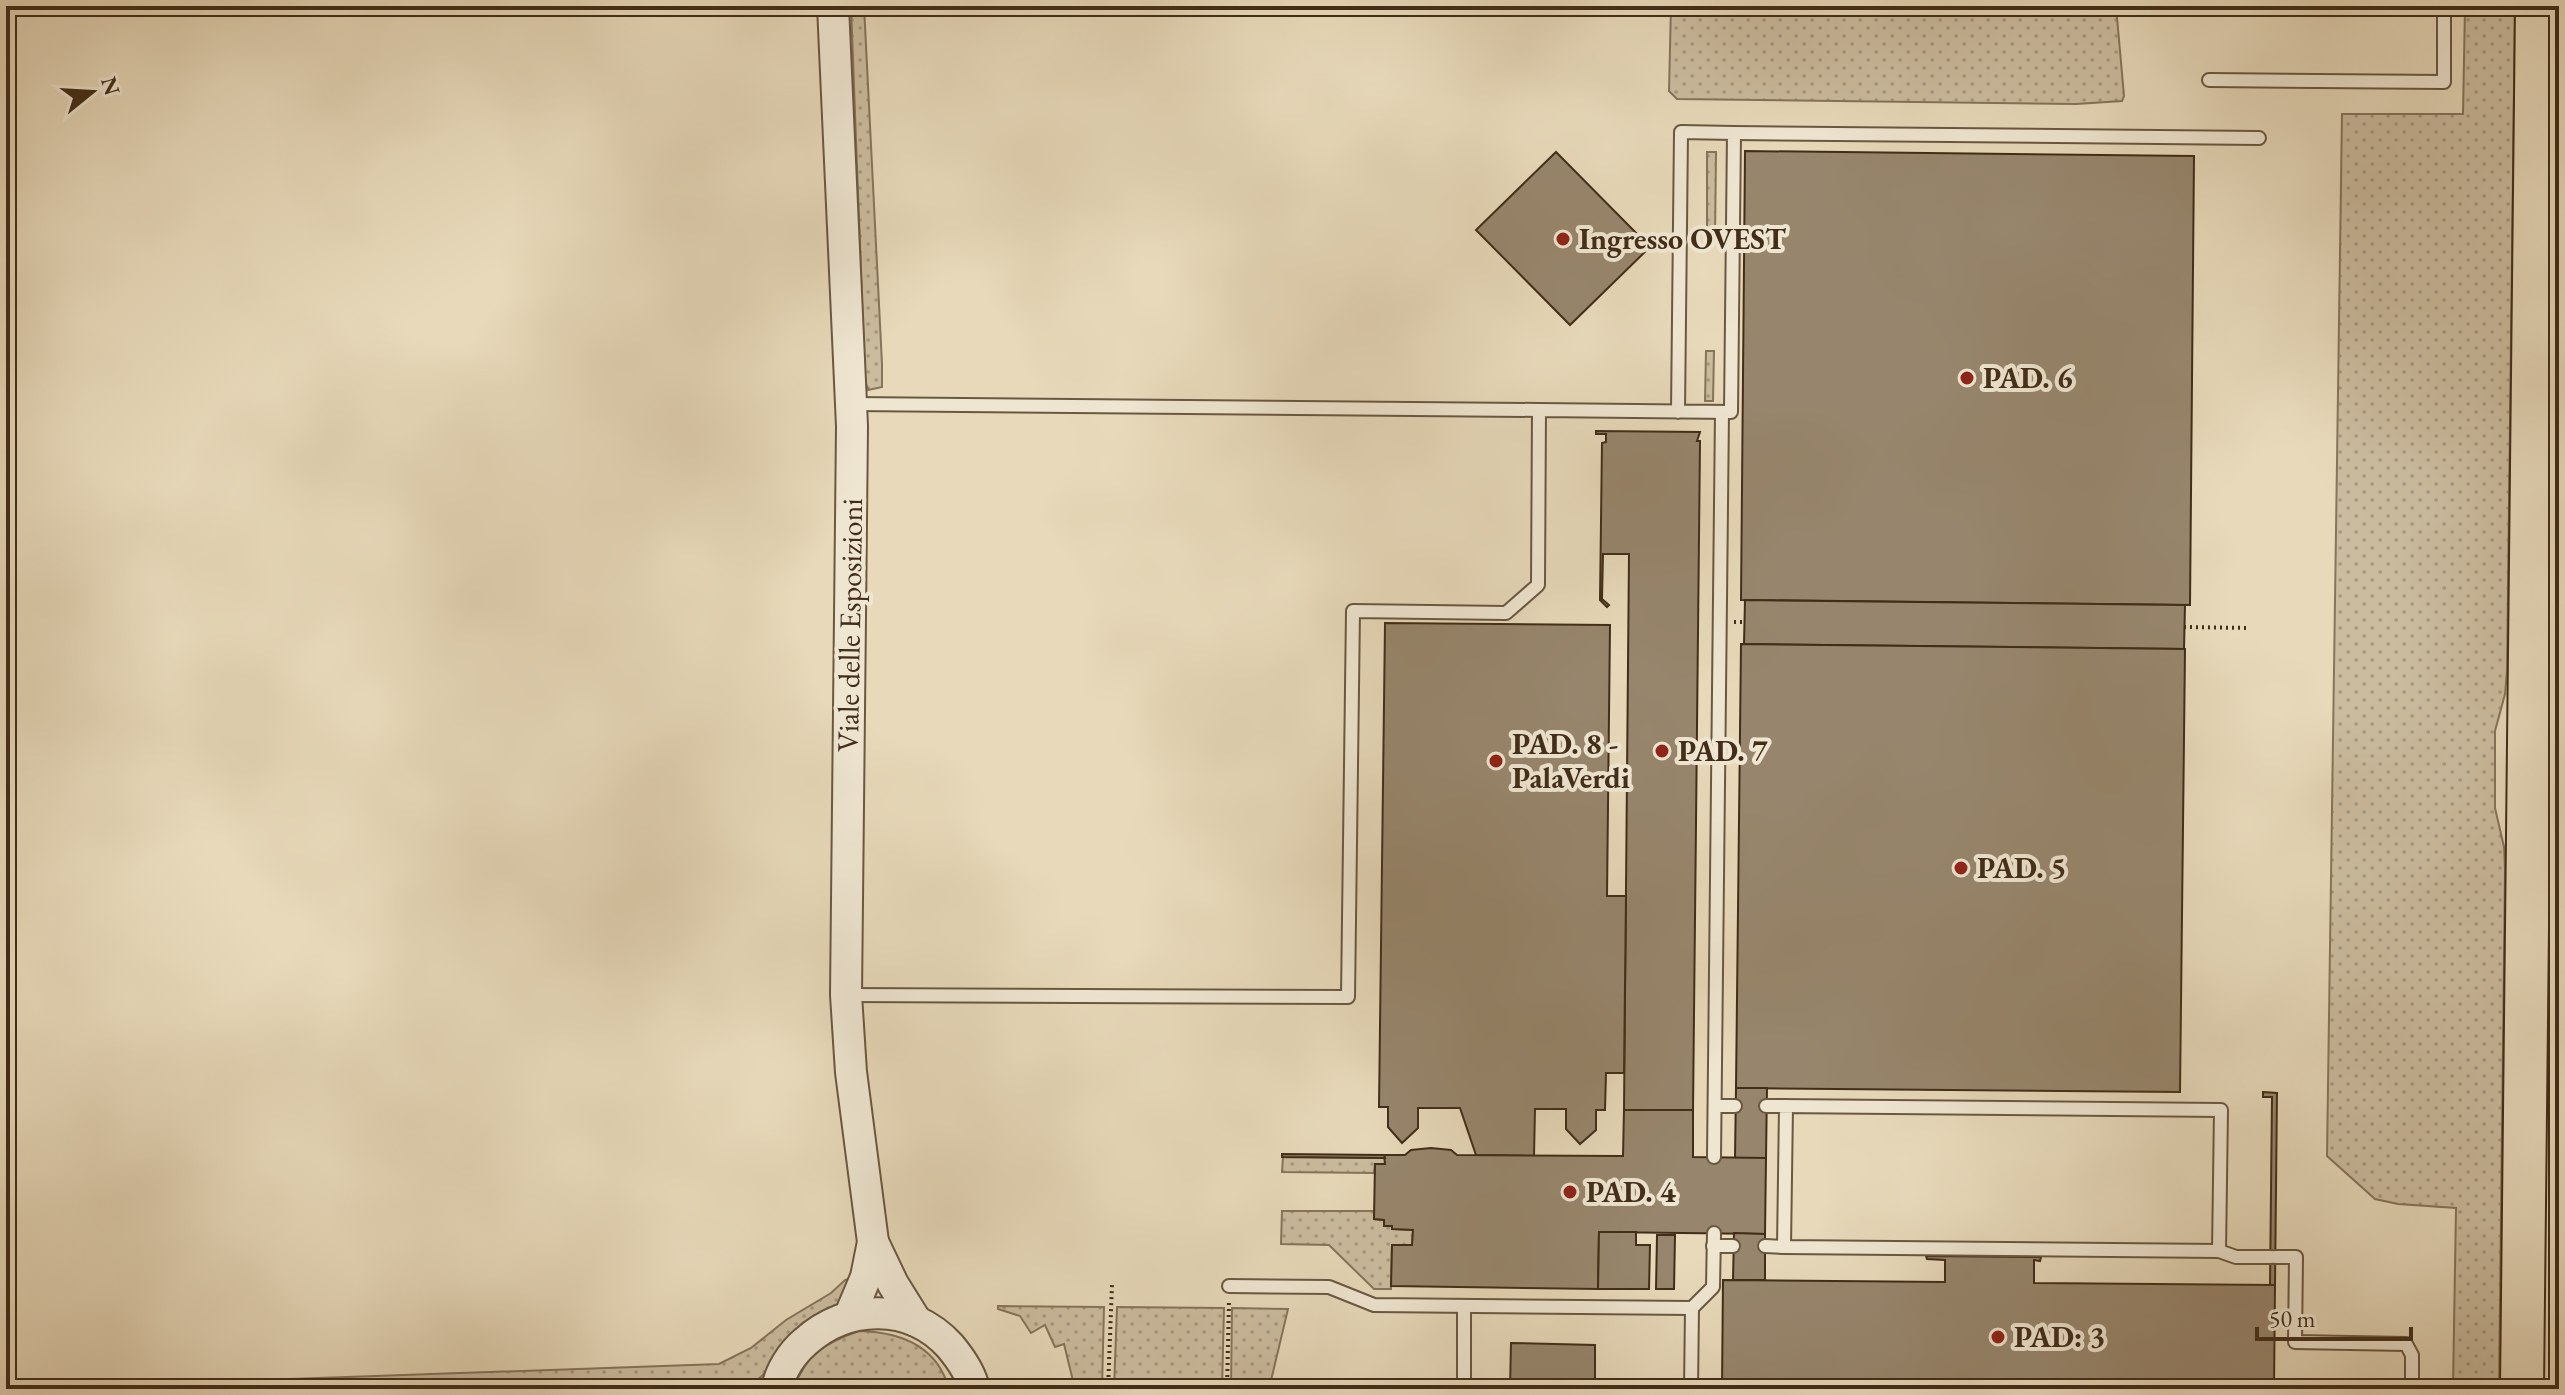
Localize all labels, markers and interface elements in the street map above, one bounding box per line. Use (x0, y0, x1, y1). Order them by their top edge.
north arrow (52, 52, 132, 132)
text: N (94, 73, 127, 99)
place label: Ingresso OVEST (1579, 219, 1786, 258)
marker: Ingresso OVEST (1554, 230, 1572, 248)
place label: PAD. 6 (1983, 358, 2073, 397)
marker: PAD. 6 (1958, 369, 1976, 387)
street label: Viale delle Esposizioni (828, 498, 871, 752)
place label: PAD. 8 - PalaVerdi (1512, 724, 1630, 797)
place label: PAD. 7 (1678, 731, 1768, 770)
marker: PAD. 7 (1653, 742, 1671, 760)
marker: PAD. 8 - PalaVerdi (1487, 752, 1505, 770)
place label: PAD. 5 (1977, 848, 2067, 887)
marker: PAD. 5 (1952, 859, 1970, 877)
place label: PAD. 4 (1586, 1172, 1677, 1211)
marker: PAD. 4 (1561, 1183, 1579, 1201)
scale bar (2257, 1291, 2411, 1341)
text: 50 m (2269, 1303, 2316, 1334)
place label: PAD: 3 (2014, 1317, 2105, 1356)
marker: PAD: 3 (1989, 1328, 2007, 1346)

